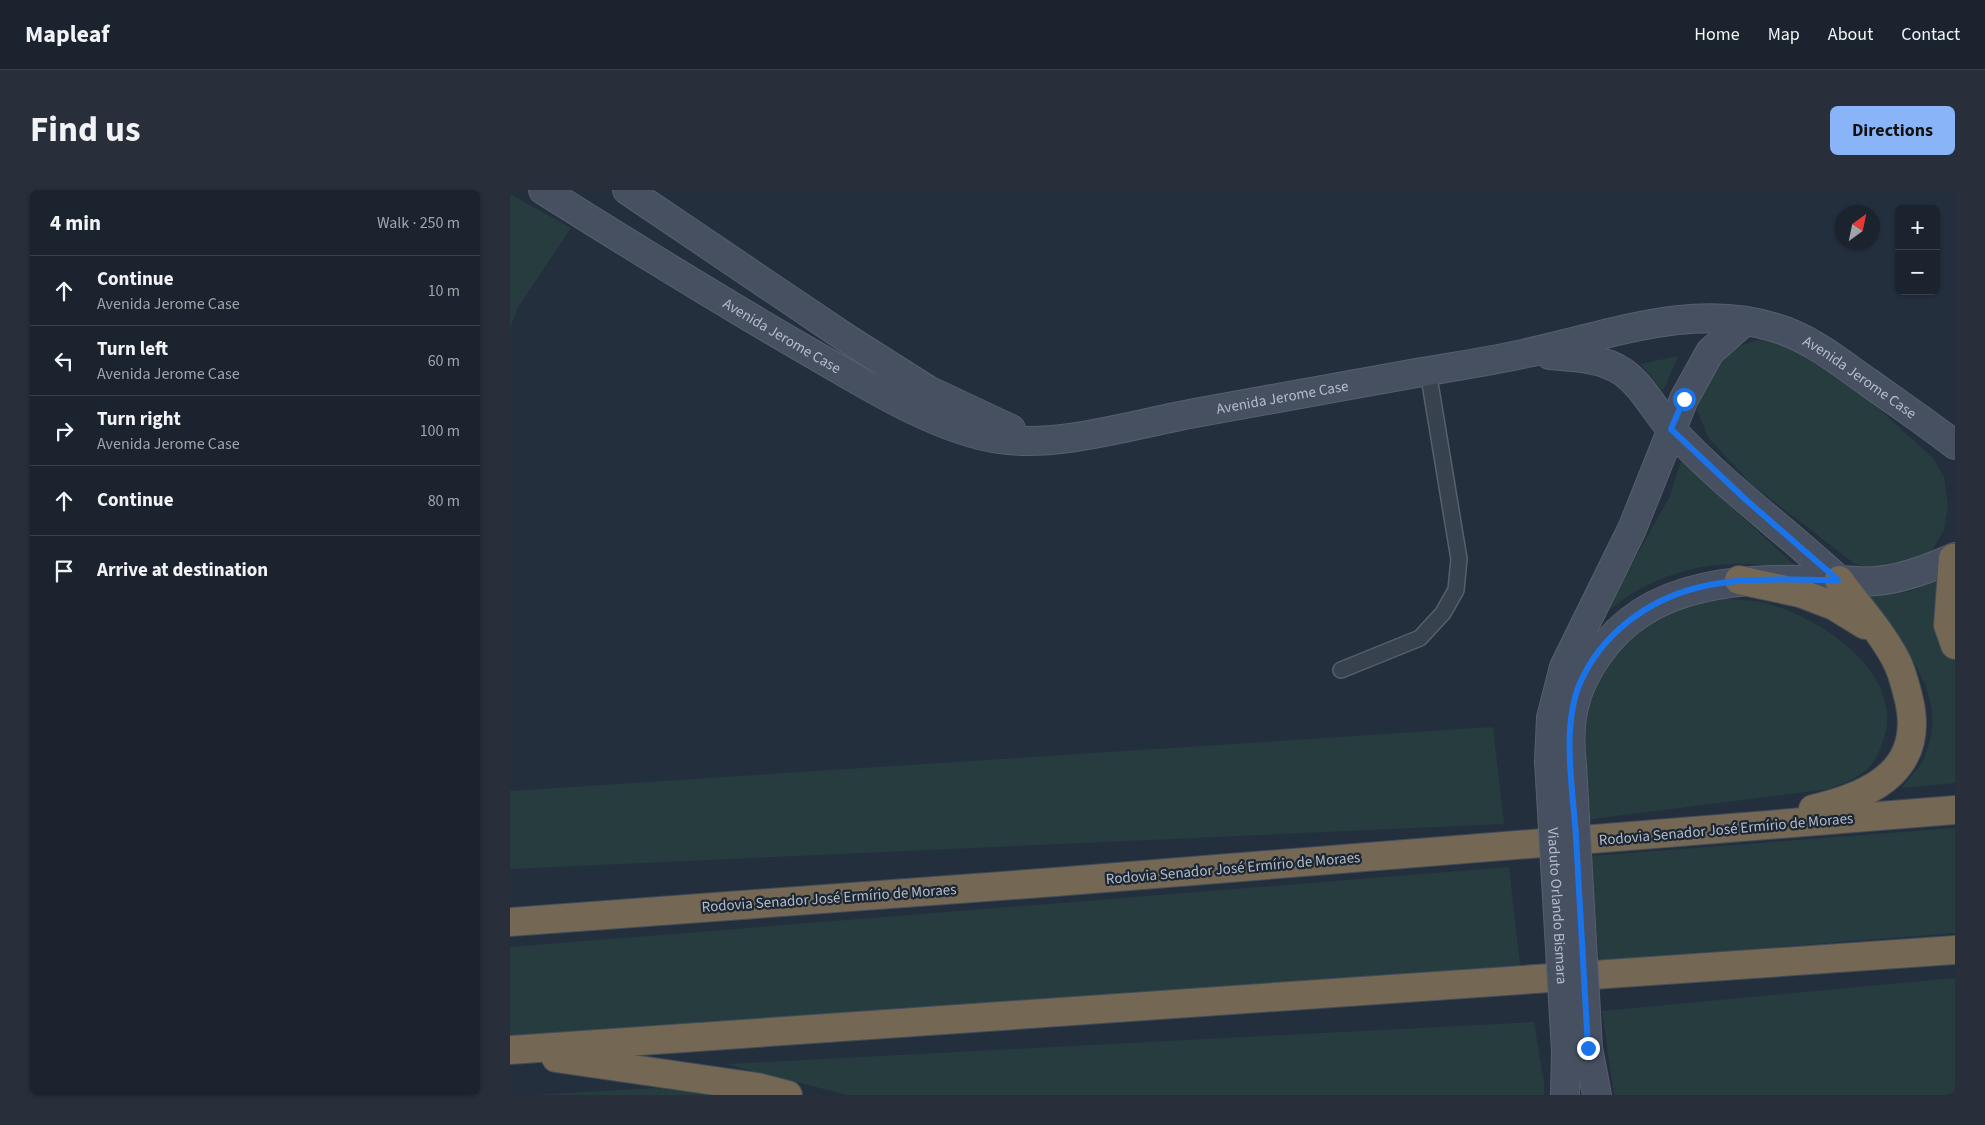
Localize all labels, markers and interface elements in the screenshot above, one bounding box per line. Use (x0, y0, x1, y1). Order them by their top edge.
text: Mapleaf (25, 17, 110, 52)
text: Home (1694, 22, 1740, 47)
text: Map (1768, 22, 1800, 47)
text: About (1828, 22, 1873, 47)
text: Contact (1901, 22, 1960, 47)
text: Find us (30, 105, 140, 155)
button: Directions (1830, 106, 1955, 155)
north arrow (1835, 205, 1880, 250)
map controls (1895, 205, 1940, 295)
button: + (1895, 205, 1940, 250)
text: 4 min (50, 208, 101, 238)
text: Walk · 250 m (377, 212, 460, 234)
button: − (1895, 250, 1940, 295)
text: Continue (97, 266, 174, 293)
icon: ahead (50, 277, 78, 305)
text: 10 m (428, 280, 460, 302)
text: Avenida Jerome Case (97, 293, 240, 315)
street label: Avenida Jerome Case (719, 293, 845, 379)
street label: Avenida Jerome Case (1799, 331, 1921, 424)
text: Turn left (97, 336, 168, 363)
icon: left (50, 347, 78, 375)
text: 60 m (428, 350, 460, 372)
text: Avenida Jerome Case (97, 363, 240, 385)
street label: Avenida Jerome Case (1215, 376, 1350, 420)
route start (1673, 388, 1696, 411)
text: Turn right (97, 406, 181, 433)
icon: right (50, 417, 78, 445)
text: 100 m (420, 420, 460, 442)
text: Avenida Jerome Case (97, 433, 240, 455)
icon: ahead (50, 487, 78, 515)
text: Continue (97, 487, 174, 514)
text: 80 m (428, 490, 460, 512)
icon: arrive (50, 557, 78, 585)
text: Arrive at destination (97, 557, 268, 584)
street label: Rodovia Senador José Ermírio de Moraes (1598, 808, 1854, 851)
street label: Viaduto Orlando Bismara (1542, 827, 1572, 985)
street label: Rodovia Senador José Ermírio de Moraes (1105, 847, 1361, 890)
street label: Rodovia Senador José Ermírio de Moraes (701, 879, 957, 918)
route end (1577, 1037, 1600, 1060)

